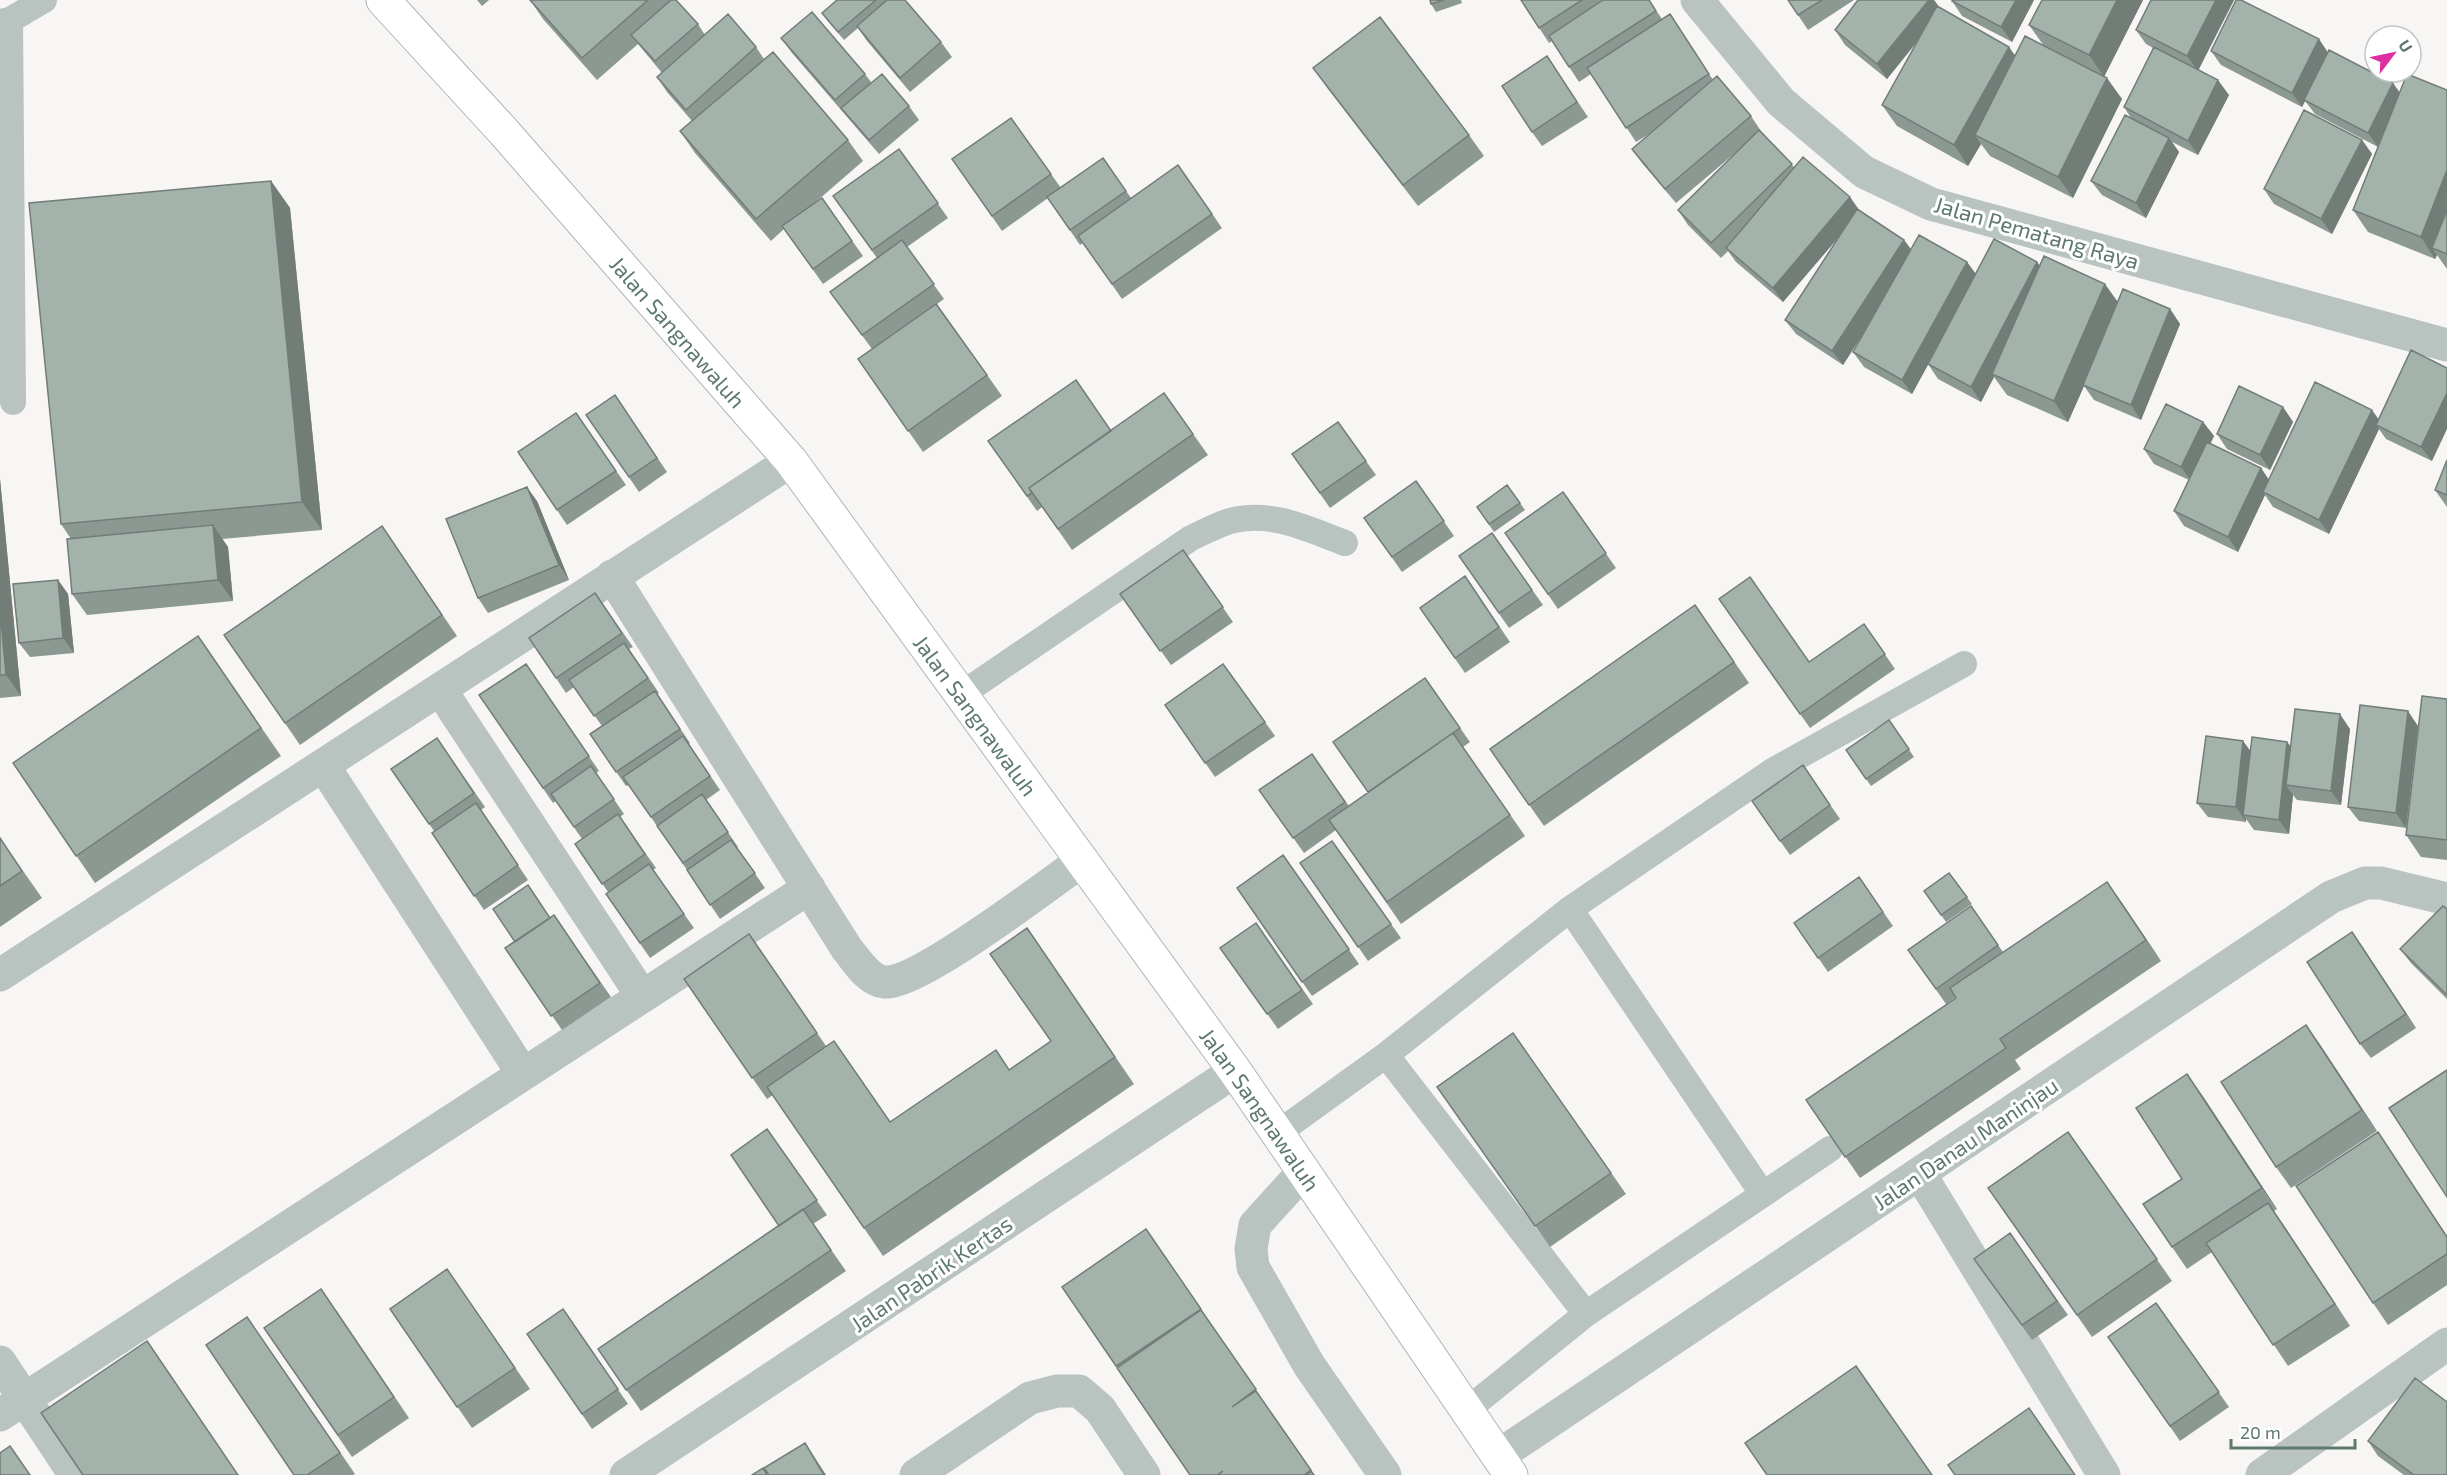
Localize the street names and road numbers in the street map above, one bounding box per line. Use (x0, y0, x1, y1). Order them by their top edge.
street label: Jalan Pematang Raya (1932, 190, 2142, 274)
street label: Jalan Sangnawaluh (605, 251, 751, 413)
street label: Jalan Sangnawaluh (909, 630, 1043, 801)
street label: Jalan Sangnawaluh (1195, 1023, 1326, 1196)
street label: Jalan Danau Maninjau (1868, 1071, 2063, 1215)
street label: Jalan Pabrik Kertas (846, 1210, 1016, 1336)

